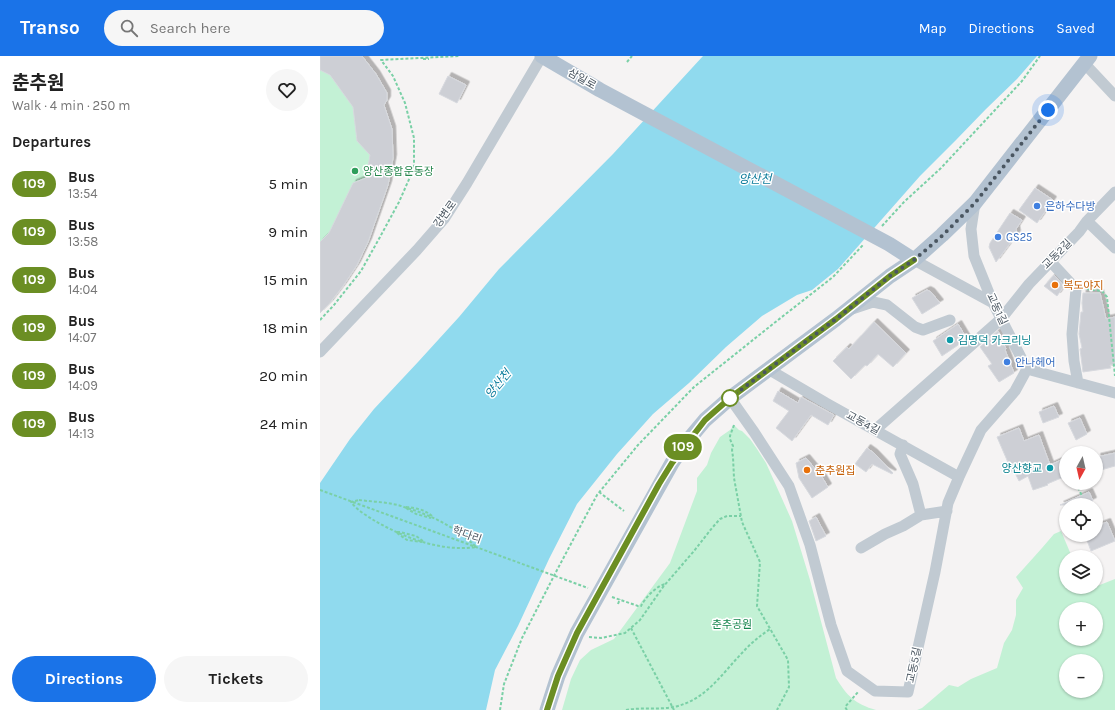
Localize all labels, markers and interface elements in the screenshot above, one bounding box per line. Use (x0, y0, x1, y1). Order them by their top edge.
search box (104, 10, 384, 46)
text: Transo (20, 17, 80, 39)
icon: search (118, 17, 140, 39)
text: Search here (150, 19, 230, 37)
text: Map (919, 20, 947, 37)
text: Directions (969, 20, 1034, 37)
text: Saved (1056, 20, 1095, 37)
street label: 삼일로 (566, 66, 598, 92)
button: heart (266, 69, 308, 111)
text: 춘추원 (12, 72, 64, 94)
text: Walk · 4 min · 250 m (12, 98, 130, 113)
your location (1038, 100, 1058, 120)
text: Departures (12, 133, 91, 151)
place label: 양산종합운동장 (363, 165, 434, 178)
marker: 양산종합운동장 (350, 166, 360, 176)
text: Bus (68, 168, 95, 186)
water label: 양산천 (738, 172, 774, 186)
text: 109 (23, 175, 45, 192)
text: 5 min (268, 175, 308, 193)
text: 13:54 (68, 186, 98, 201)
street label: 강변로 (431, 198, 459, 230)
place label: 은하수다방 (1045, 200, 1096, 213)
marker: 은하수다방 (1032, 201, 1042, 211)
text: Bus (68, 216, 95, 234)
text: 109 (23, 223, 45, 240)
text: 9 min (268, 223, 308, 241)
place label: GS25 (1006, 231, 1032, 244)
marker: GS25 (993, 232, 1003, 242)
text: 13:58 (68, 234, 98, 249)
street label: 교동2길 (1039, 236, 1075, 272)
text: Bus (68, 264, 95, 282)
text: 109 (23, 271, 45, 288)
text: 15 min (263, 271, 308, 289)
place label: 복도야지 (1063, 279, 1103, 292)
marker: 복도야지 (1050, 280, 1060, 290)
text: 14:04 (68, 282, 98, 297)
street label: 교동1길 (984, 291, 1010, 327)
text: Bus (68, 312, 95, 330)
text: 109 (23, 319, 45, 336)
text: 18 min (263, 319, 308, 337)
text: 14:07 (68, 330, 96, 345)
place label: 김명덕 카크리닝 (958, 334, 1031, 347)
marker: 김명덕 카크리닝 (945, 335, 955, 345)
place label: 안나헤어 (1015, 356, 1055, 369)
marker: 안나헤어 (1002, 357, 1012, 367)
text: Bus (68, 360, 95, 378)
water label: 양산천 (482, 365, 515, 401)
text: 109 (23, 367, 45, 384)
text: 20 min (259, 367, 308, 385)
text: 14:09 (68, 378, 98, 393)
unlabelled marker (721, 389, 739, 407)
text: Bus (68, 408, 95, 426)
street label: 교동4길 (844, 408, 882, 438)
text: 109 (23, 415, 45, 432)
text: 24 min (260, 415, 308, 433)
text: 14:13 (68, 426, 95, 441)
line badge: 109 (660, 434, 706, 460)
text: 109 (672, 438, 694, 455)
north arrow (1059, 446, 1103, 490)
map controls (1059, 446, 1103, 698)
place label: 양산향교 (1002, 462, 1042, 475)
marker: 양산향교 (1045, 463, 1055, 473)
place label: 춘추원집 (815, 464, 855, 477)
marker: 춘추원집 (802, 465, 812, 475)
button: locate (1059, 498, 1103, 542)
street label: 학다리 (451, 524, 483, 546)
button: layers (1059, 550, 1103, 594)
button: + (1059, 602, 1103, 646)
park label: 춘추공원 (712, 618, 752, 631)
street label: 교동5길 (904, 646, 924, 684)
button: − (1059, 654, 1103, 698)
button: Directions (12, 656, 156, 702)
button: Tickets (164, 656, 308, 702)

